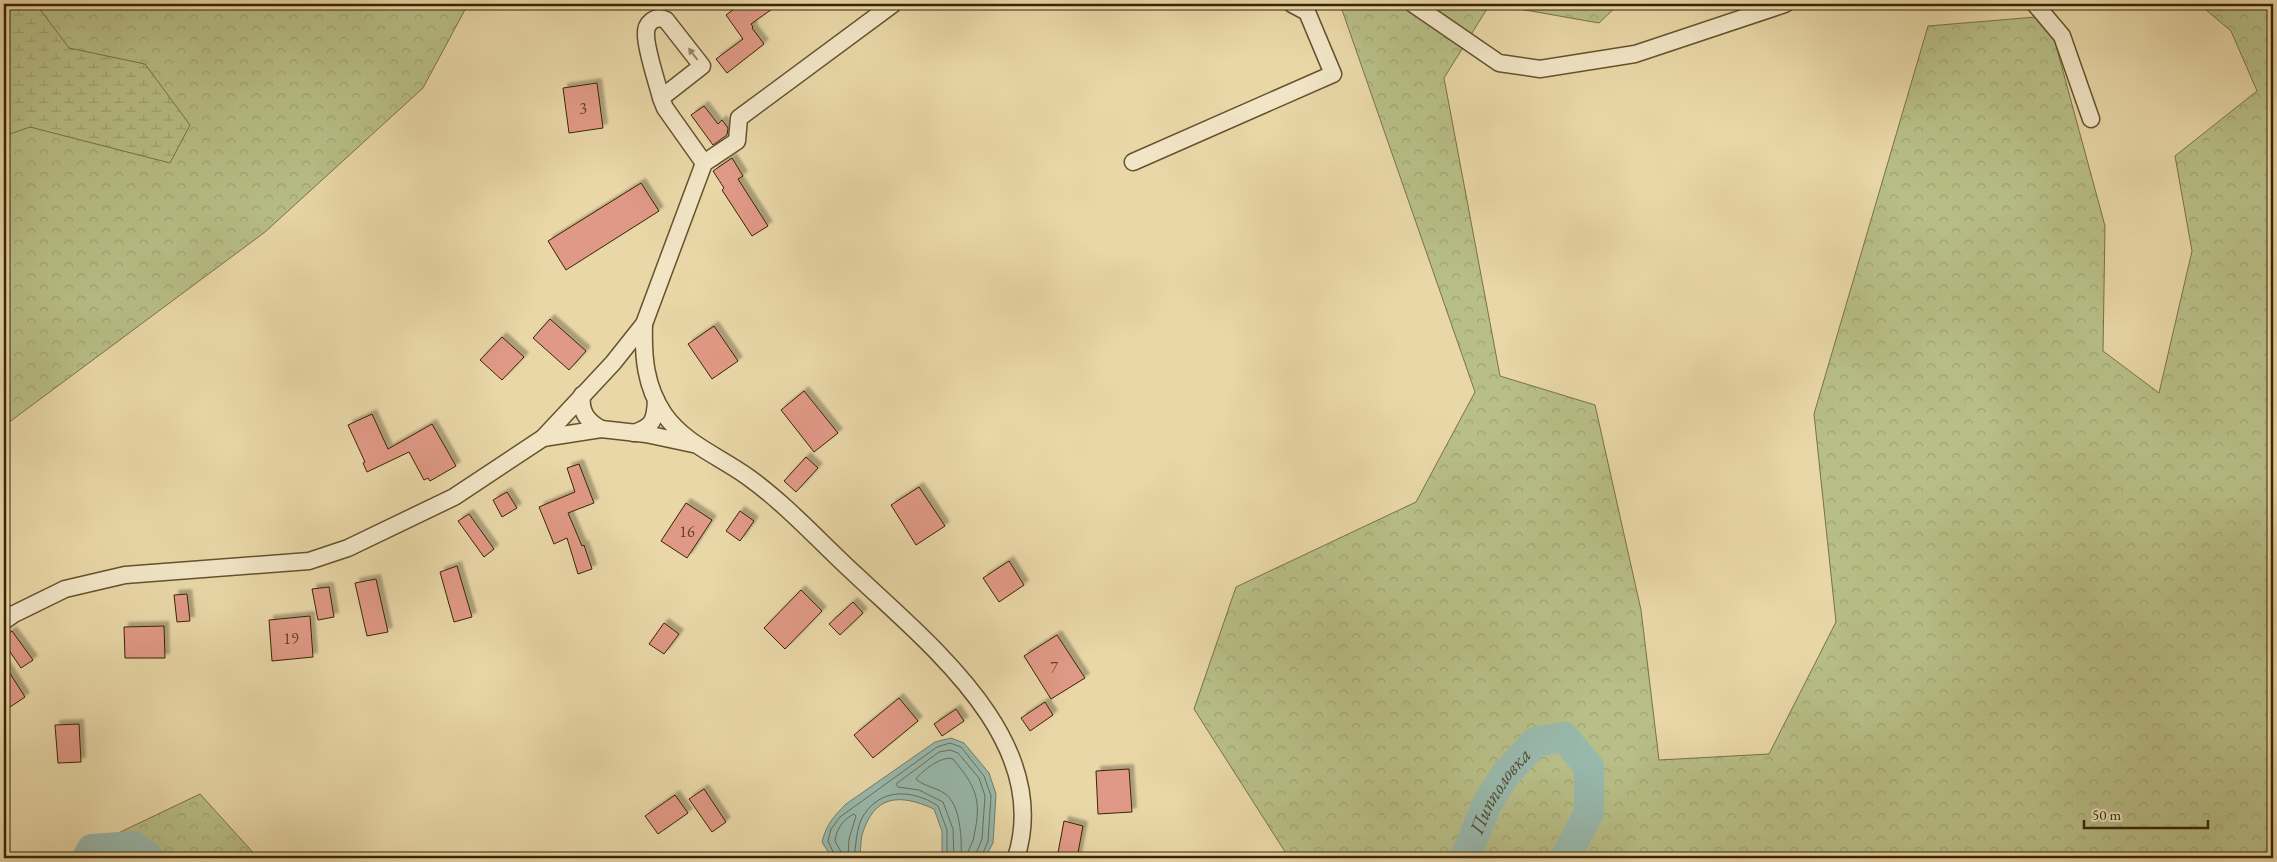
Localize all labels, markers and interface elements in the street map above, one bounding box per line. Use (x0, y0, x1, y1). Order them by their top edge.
one-way arrow (687, 48, 698, 61)
house number: 3 (579, 98, 587, 119)
house number: 16 (679, 521, 695, 542)
house number: 19 (283, 628, 299, 649)
house number: 7 (1050, 657, 1058, 678)
water label: Пипполовка (1463, 742, 1537, 839)
scale bar (2084, 797, 2208, 829)
text: 50 m (2092, 805, 2121, 824)

